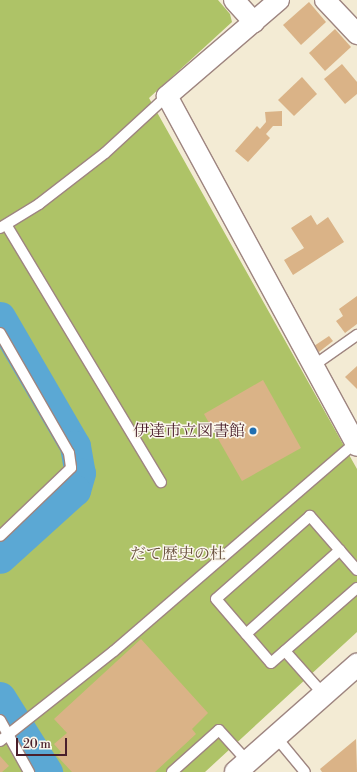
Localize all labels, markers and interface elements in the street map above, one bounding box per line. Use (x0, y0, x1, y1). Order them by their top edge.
place label: 伊達市立図書館 (133, 421, 245, 441)
marker: 伊達市立図書館 (248, 426, 258, 436)
park label: だて歴史の杜 (130, 544, 226, 564)
scale bar (18, 730, 69, 756)
text: 20 m (23, 737, 51, 752)

